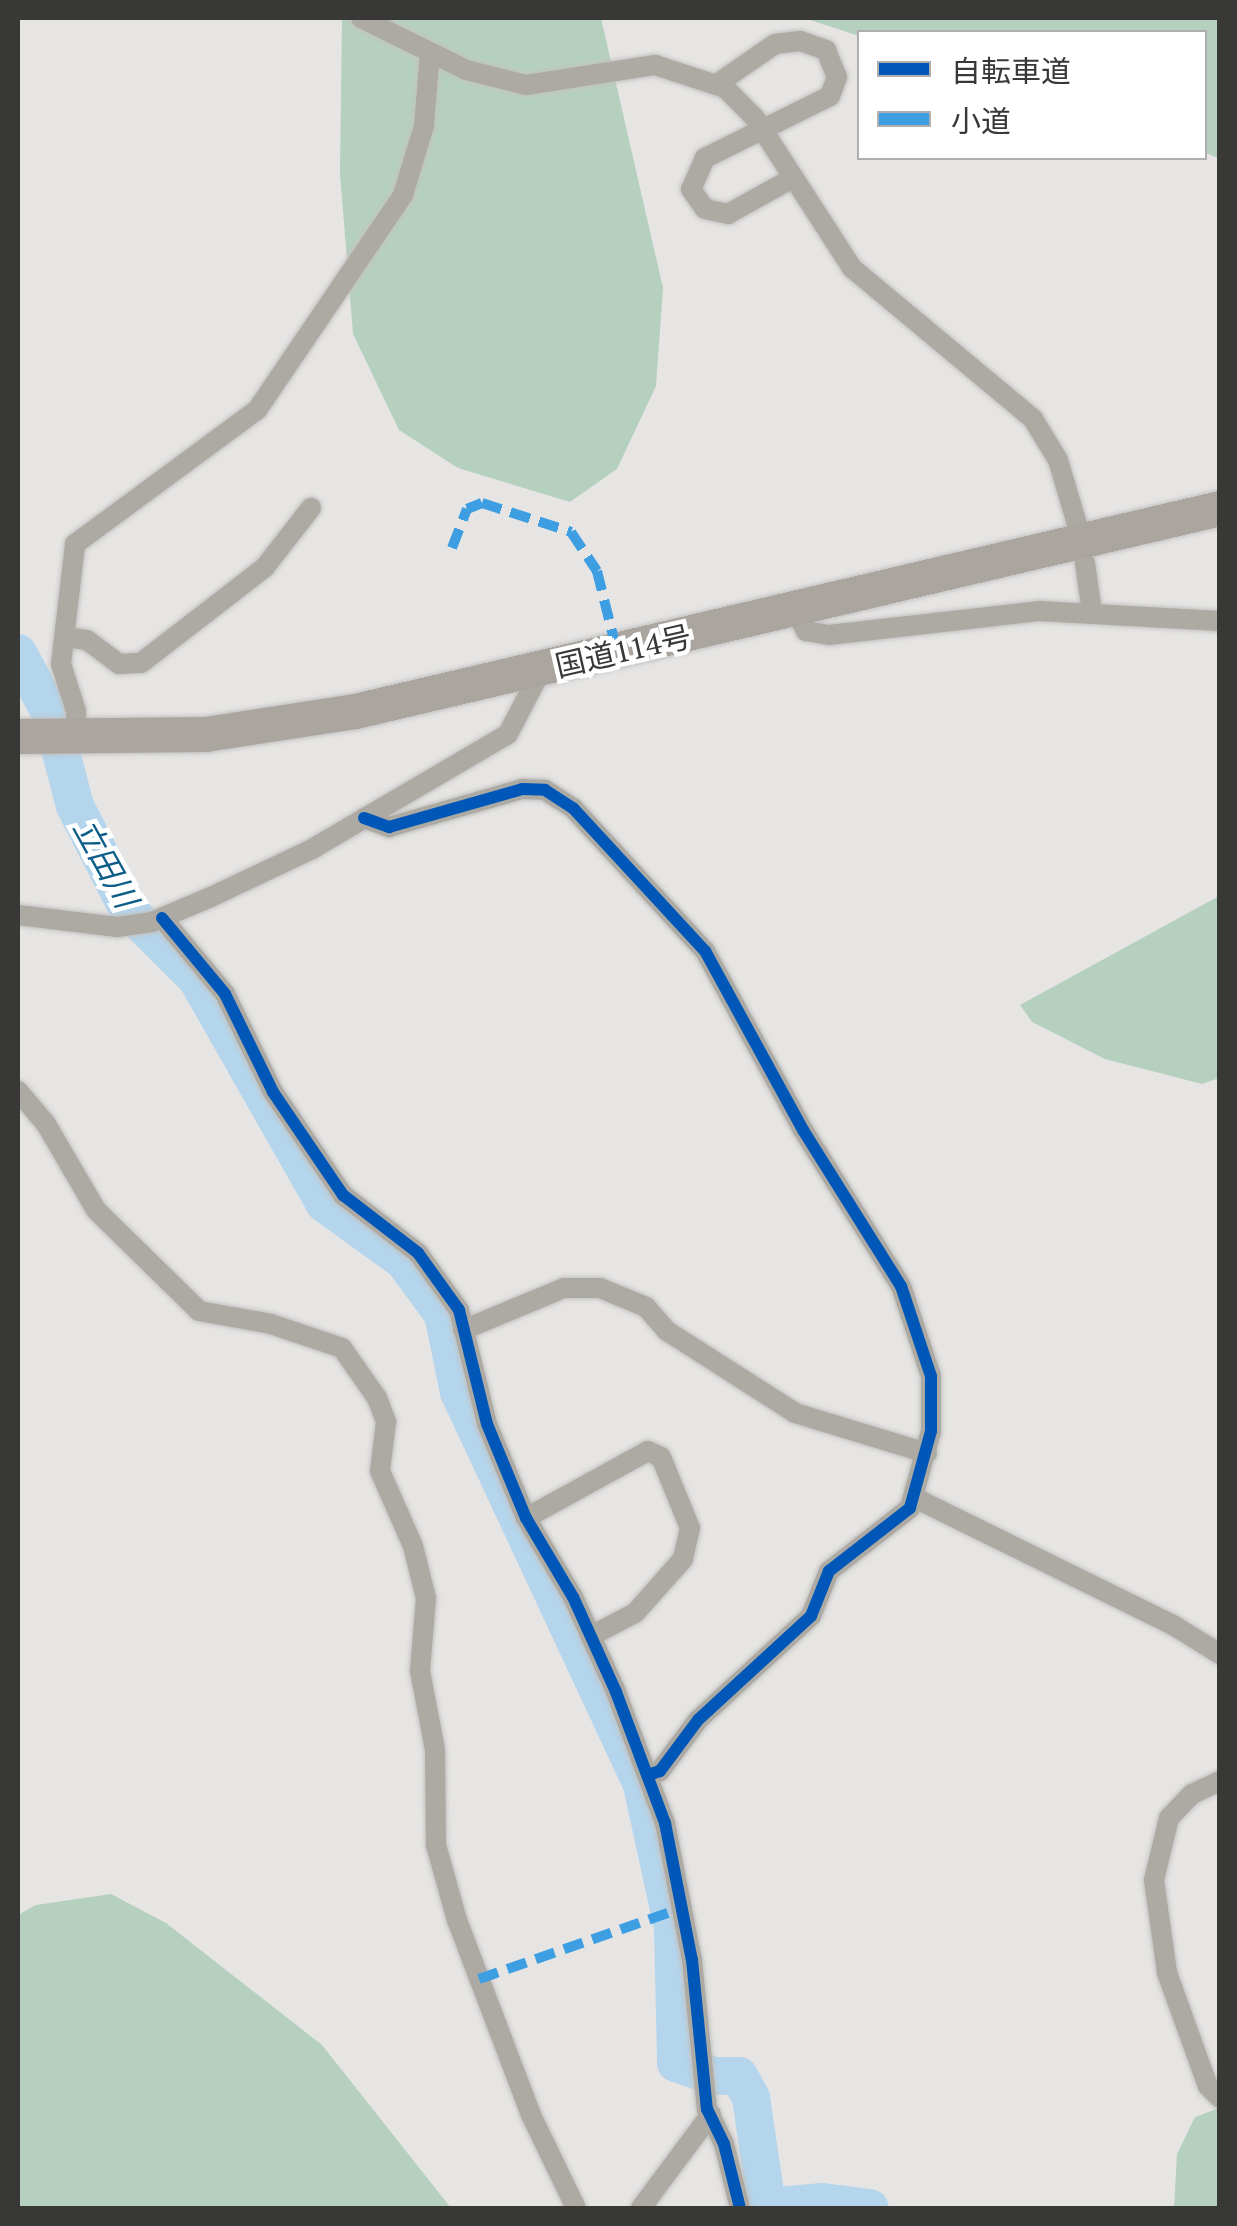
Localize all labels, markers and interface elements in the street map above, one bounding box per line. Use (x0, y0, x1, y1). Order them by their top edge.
legend (857, 30, 1207, 160)
text: 自転車道 (951, 51, 1071, 91)
text: 小道 (951, 101, 1011, 141)
street label: 国道114号 (552, 618, 694, 684)
water label: 立田川 (66, 812, 146, 914)

